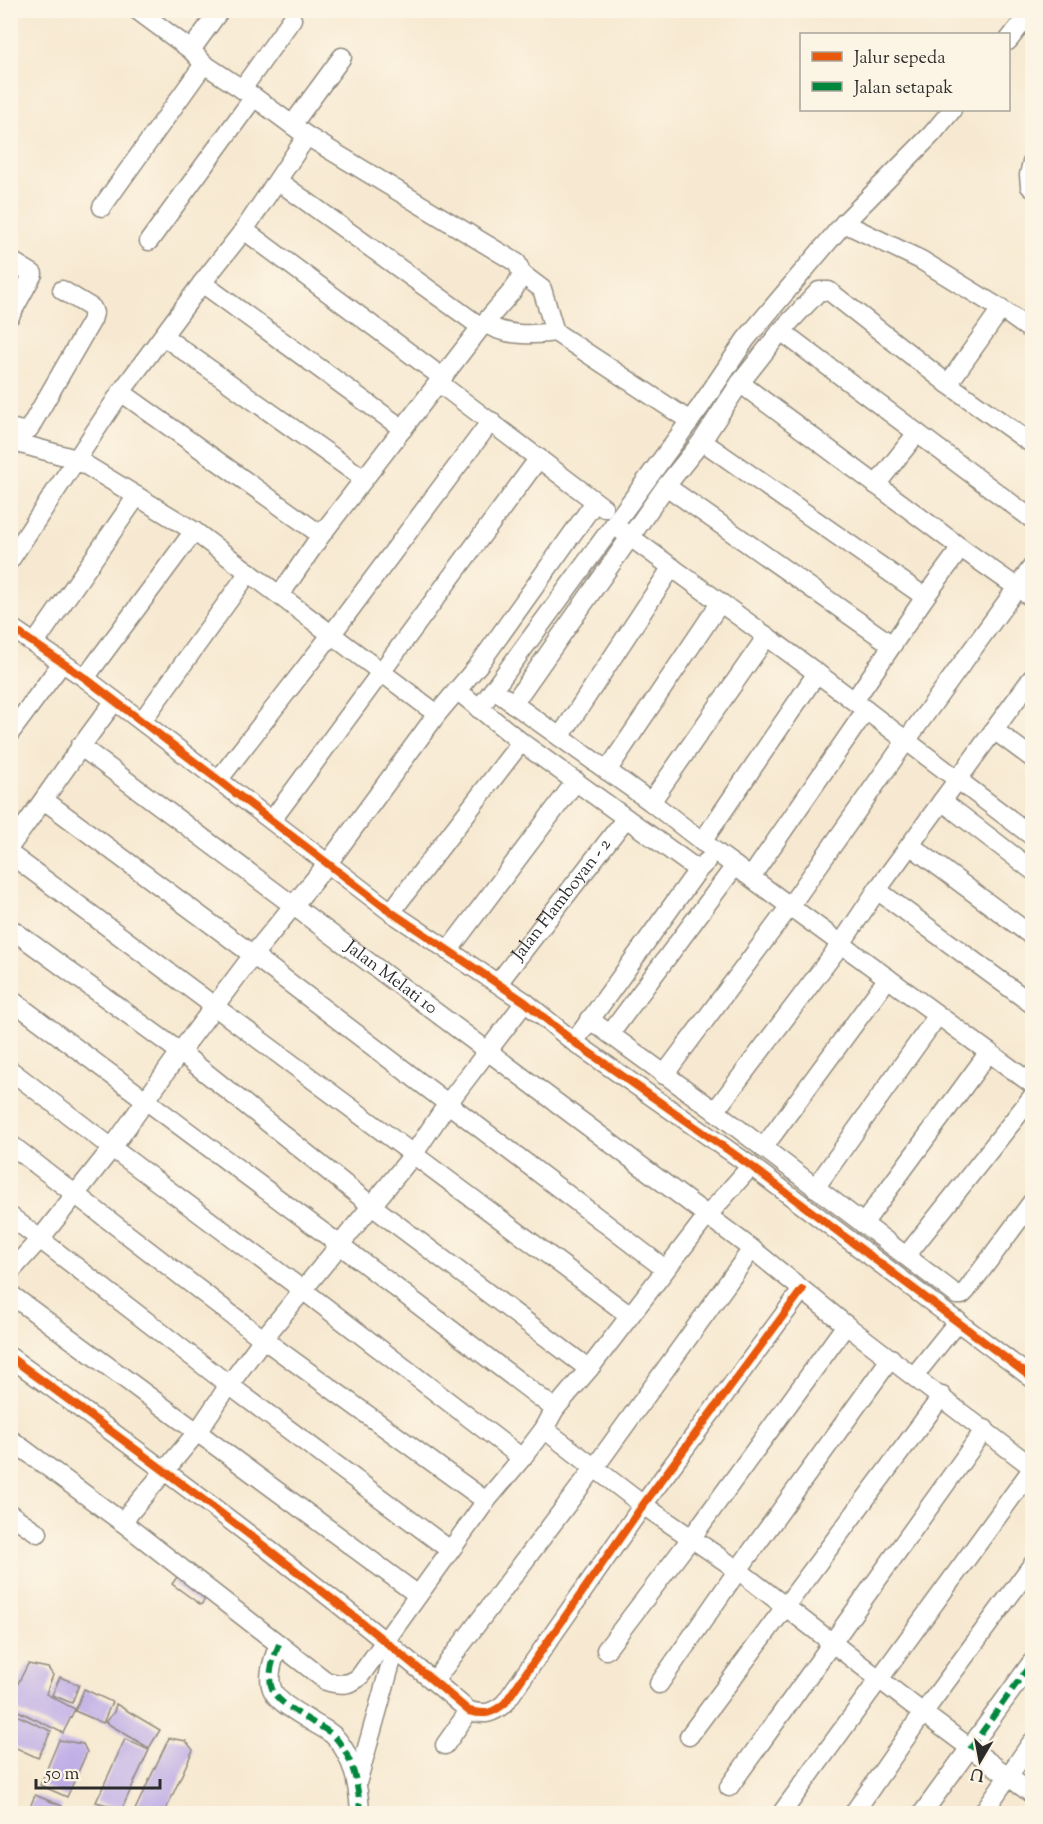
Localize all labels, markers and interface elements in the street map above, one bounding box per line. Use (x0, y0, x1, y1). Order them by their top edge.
legend (800, 33, 1010, 111)
text: Jalur sepeda (853, 46, 945, 72)
text: Jalan setapak (853, 76, 953, 102)
street label: Jalan Flamboyan - 2 (506, 833, 619, 968)
street label: Jalan Melati 10 (338, 935, 442, 1022)
north arrow (950, 1731, 1010, 1791)
scale bar (36, 1752, 160, 1790)
text: U (968, 1761, 986, 1786)
text: 50 m (44, 1762, 80, 1788)

